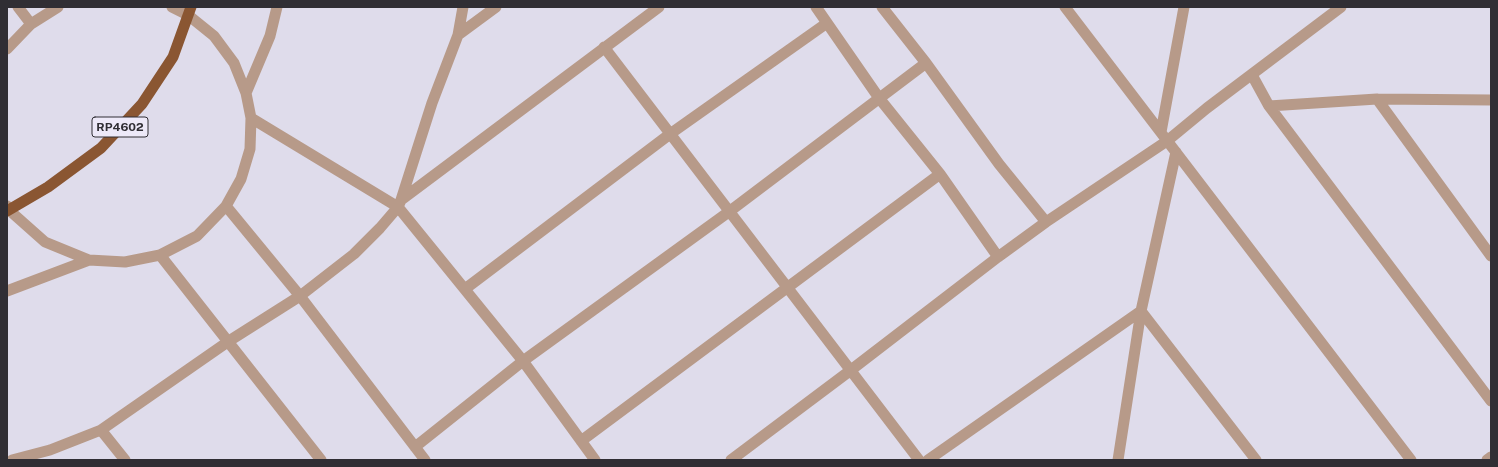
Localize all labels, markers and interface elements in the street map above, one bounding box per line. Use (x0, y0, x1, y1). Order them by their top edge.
road number: RP4602 (92, 117, 148, 137)

